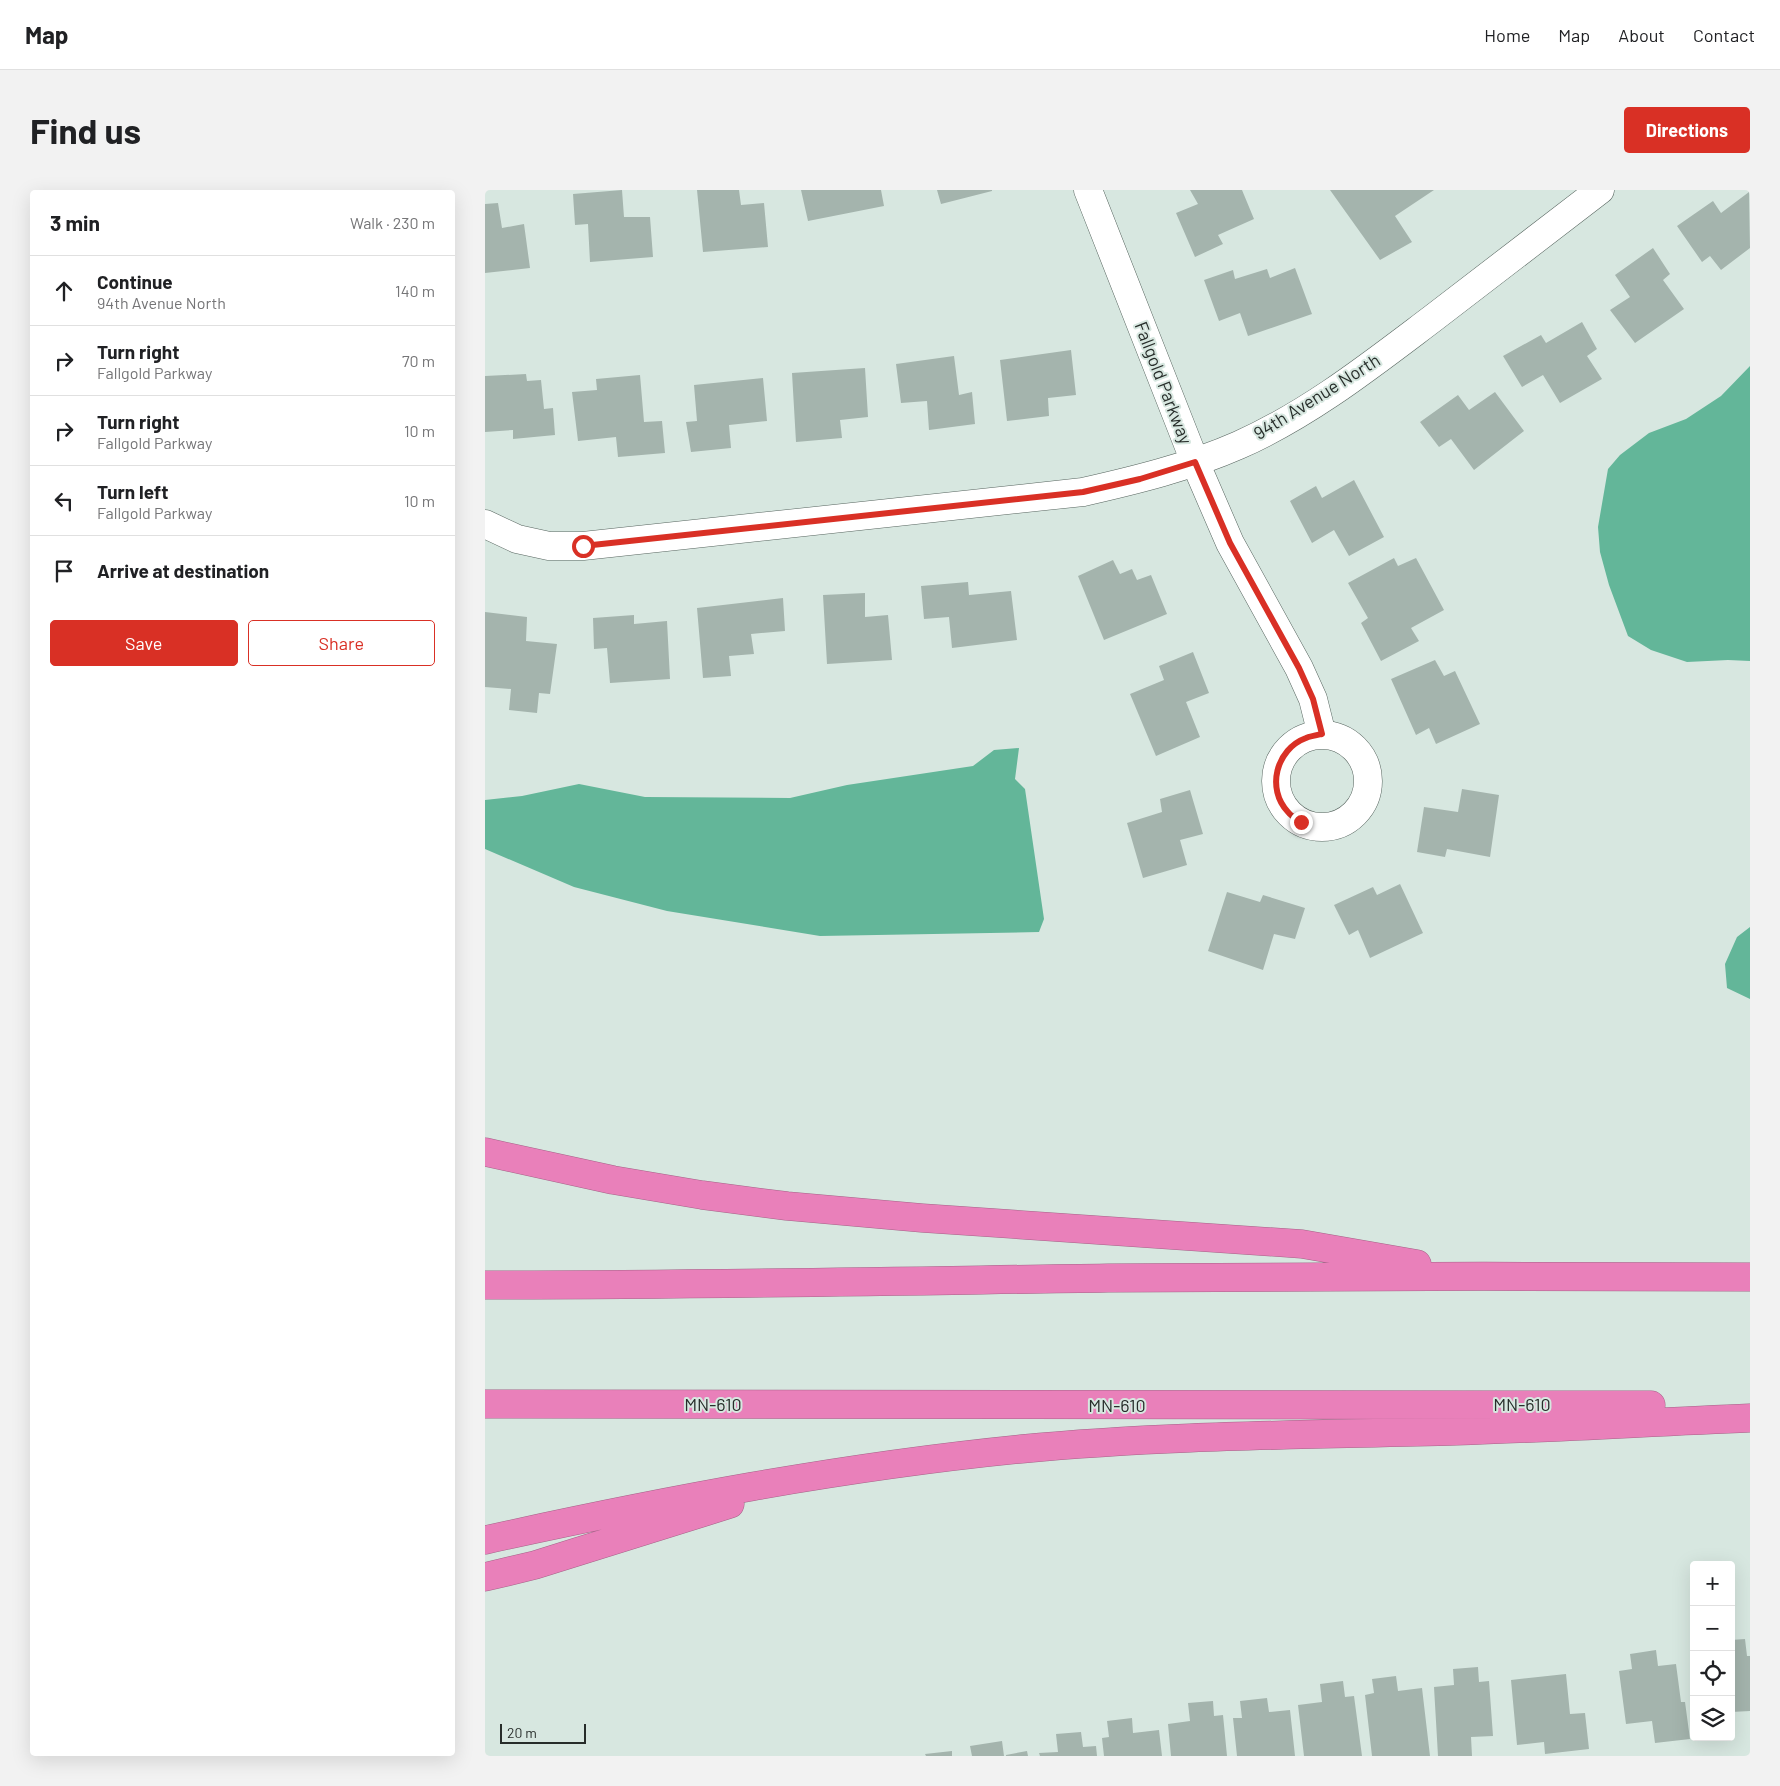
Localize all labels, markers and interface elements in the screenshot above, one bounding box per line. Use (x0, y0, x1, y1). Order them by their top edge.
text: Map (25, 20, 68, 49)
text: Home (1484, 24, 1530, 46)
text: Map (1558, 24, 1590, 46)
text: About (1618, 24, 1665, 46)
text: Contact (1693, 24, 1755, 46)
button: Directions (1624, 107, 1750, 153)
text: Find us (30, 109, 141, 151)
text: 3 min (50, 210, 100, 235)
text: Walk · 230 m (350, 213, 435, 232)
text: Continue (97, 270, 173, 293)
icon: ahead (50, 277, 78, 305)
text: 140 m (395, 281, 435, 300)
text: 94th Avenue North (97, 293, 226, 312)
street label: Fallgold Parkway (1130, 318, 1197, 447)
text: Turn right (97, 340, 179, 363)
icon: right (50, 347, 78, 375)
street label: 94th Avenue North (1249, 348, 1384, 444)
text: 70 m (402, 351, 435, 370)
text: Fallgold Parkway (97, 363, 212, 382)
text: Turn right (97, 410, 179, 433)
icon: right (50, 417, 78, 445)
text: 10 m (404, 421, 435, 440)
text: Fallgold Parkway (97, 433, 212, 452)
text: Turn left (97, 480, 168, 503)
icon: left (50, 487, 78, 515)
text: 10 m (404, 491, 435, 510)
text: Fallgold Parkway (97, 503, 212, 522)
route start (572, 535, 595, 558)
icon: arrive (50, 557, 78, 585)
text: Arrive at destination (97, 559, 269, 582)
button: Save (50, 620, 238, 666)
button: Share (248, 620, 435, 666)
route end (1290, 811, 1313, 834)
street label: MN-610 (684, 1393, 742, 1415)
street label: MN-610 (1493, 1393, 1551, 1415)
street label: MN-610 (1088, 1394, 1146, 1416)
map controls (1690, 1561, 1735, 1741)
button: + (1690, 1561, 1735, 1606)
button: − (1690, 1606, 1735, 1651)
button: locate (1690, 1651, 1735, 1696)
button: layers (1690, 1696, 1735, 1741)
scale bar (500, 1721, 586, 1744)
text: 20 m (507, 1724, 537, 1741)

